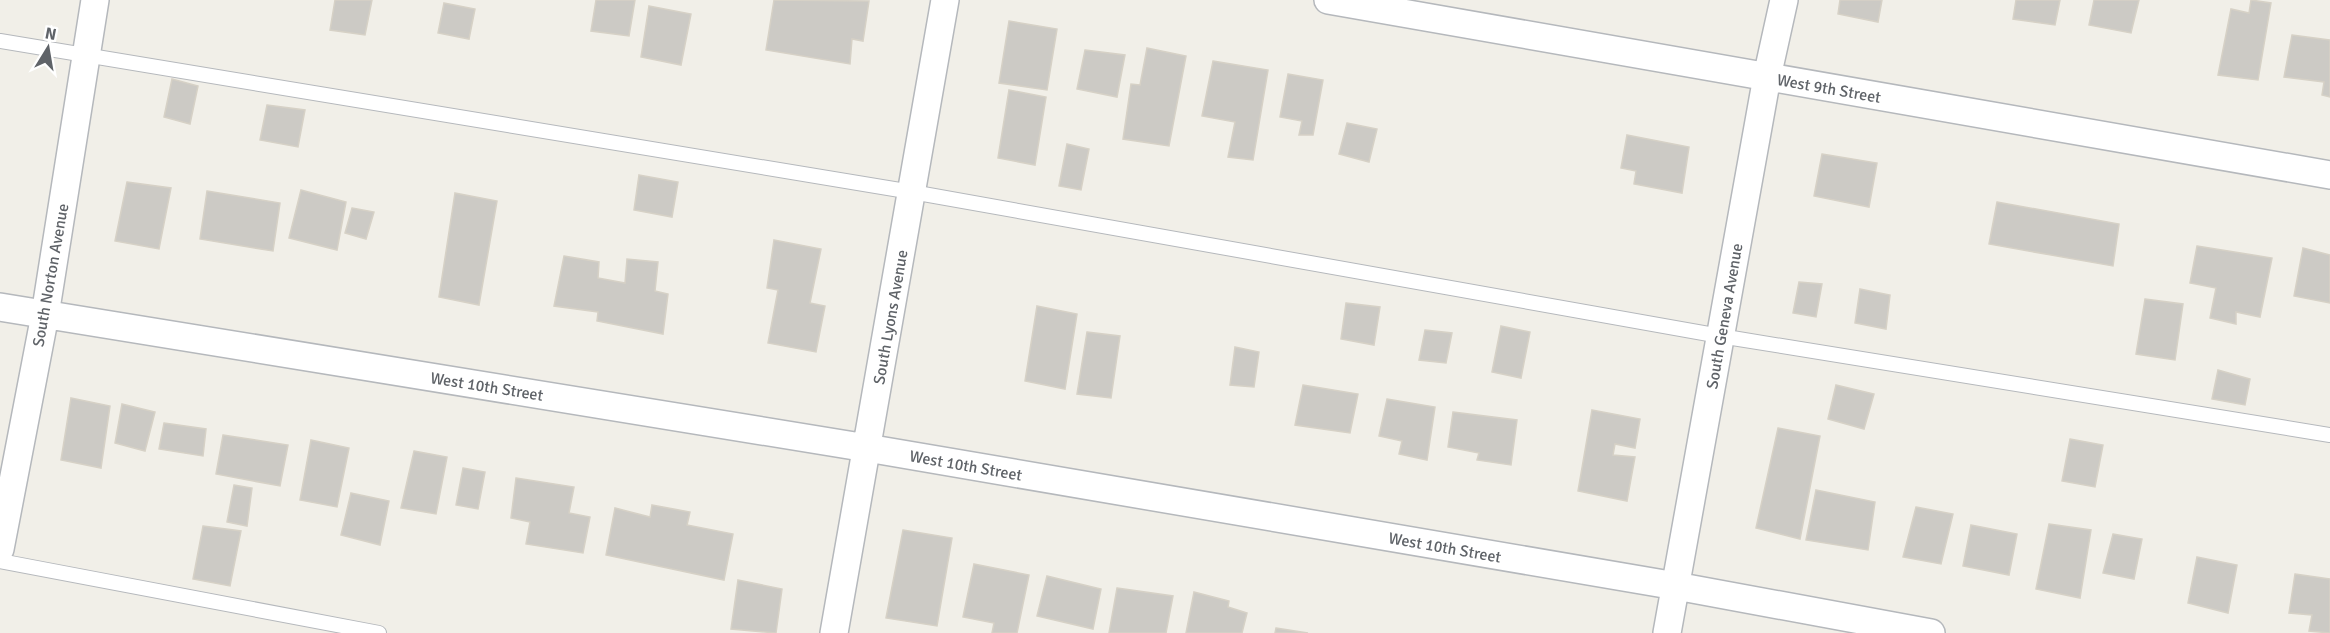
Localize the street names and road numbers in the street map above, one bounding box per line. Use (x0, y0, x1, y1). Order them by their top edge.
street label: West 9th Street (1775, 70, 1883, 108)
street label: South Norton Avenue (29, 202, 73, 348)
street label: South Geneva Avenue (1702, 242, 1748, 391)
street label: South Lyons Avenue (869, 248, 913, 386)
street label: West 10th Street (429, 368, 545, 406)
street label: West 10th Street (908, 446, 1024, 486)
street label: West 10th Street (1387, 528, 1503, 568)

